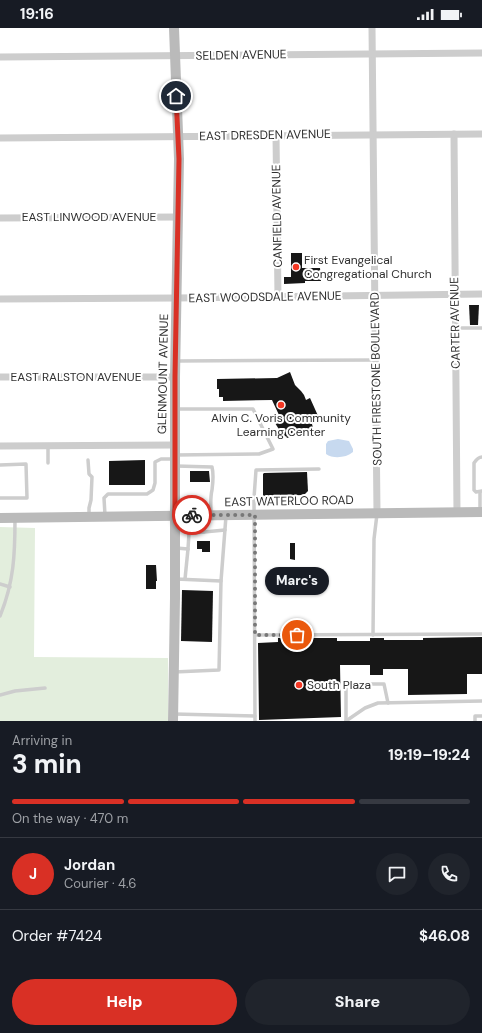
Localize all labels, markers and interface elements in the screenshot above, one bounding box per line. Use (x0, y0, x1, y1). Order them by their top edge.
text: 19:16 (20, 4, 54, 24)
street label: SELDEN AVENUE (195, 46, 287, 64)
pin (159, 79, 193, 113)
icon: home (165, 85, 187, 107)
street label: EAST DRESDEN AVENUE (199, 126, 331, 144)
street label: CANFIELD AVENUE (268, 164, 286, 268)
street label: EAST LINWOOD AVENUE (22, 209, 157, 225)
place label: First Evangelical Congregational Church (304, 252, 432, 282)
marker: First Evangelical Congregational Church (291, 262, 301, 272)
street label: CARTER AVENUE (446, 277, 464, 369)
street label: EAST WOODSDALE AVENUE (188, 288, 342, 306)
street label: SOUTH FIRESTONE BOULEVARD (366, 292, 386, 466)
street label: GLENMOUNT AVENUE (154, 313, 172, 434)
street label: EAST RALSTON AVENUE (11, 369, 142, 385)
marker: Alvin C. Voris Community Learning Center (276, 400, 286, 410)
place label: Alvin C. Voris Community Learning Center (211, 410, 351, 440)
street label: EAST WATERLOO ROAD (224, 492, 354, 510)
courier (172, 495, 212, 535)
icon: bike (181, 504, 203, 526)
callout: Marc's (265, 567, 329, 595)
text: Marc's (276, 572, 318, 589)
pin (280, 618, 314, 652)
icon: bag (286, 624, 308, 646)
place label: South Plaza (307, 677, 371, 693)
marker: South Plaza (294, 680, 304, 690)
text: Arriving in (12, 732, 72, 749)
text: 19:19–19:24 (388, 745, 470, 765)
text: 3 min (12, 747, 82, 781)
text: On the way · 470 m (12, 810, 128, 827)
button: chat (376, 853, 418, 895)
button: phone (428, 853, 470, 895)
text: Jordan (64, 855, 115, 875)
text: J (29, 864, 37, 884)
text: Courier · 4.6 (64, 875, 136, 892)
text: Order #7424 (12, 926, 102, 946)
text: $46.08 (419, 926, 470, 946)
button: Help (12, 979, 237, 1025)
button: Share (245, 979, 470, 1025)

